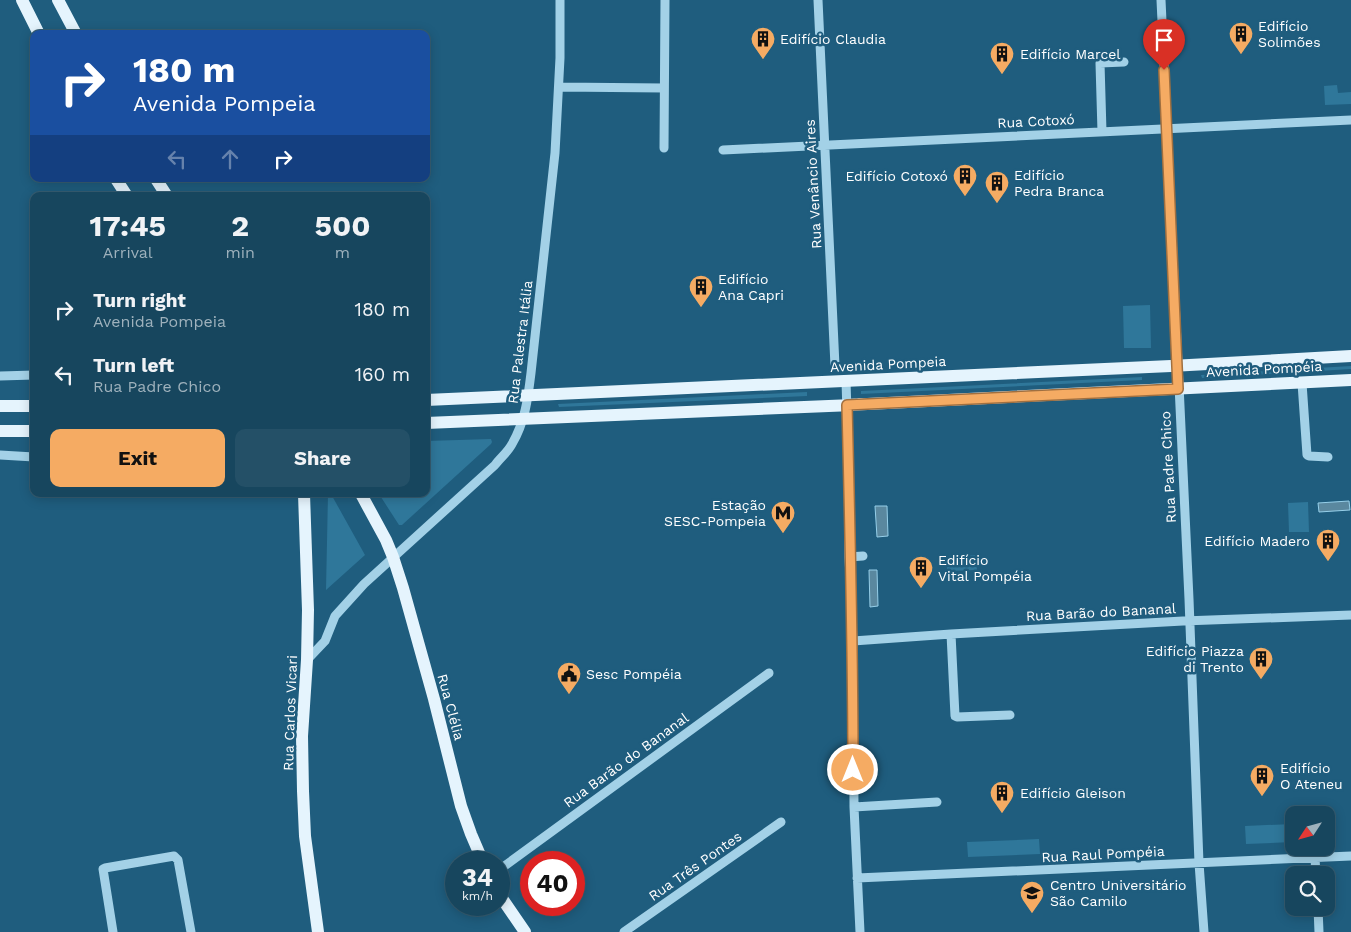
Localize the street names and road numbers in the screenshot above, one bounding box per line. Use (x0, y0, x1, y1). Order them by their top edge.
street label: Rua Cotoxó (997, 111, 1075, 131)
street label: Rua Venâncio Aires (802, 119, 824, 249)
street label: Rua Palestra Itália (505, 279, 536, 405)
street label: Avenida Pompeia (829, 353, 947, 375)
street label: Avenida Pompéia (1205, 358, 1323, 380)
street label: Rua Padre Chico (1157, 411, 1179, 523)
street label: Rua Barão do Bananal (1026, 600, 1177, 624)
street label: Rua Carlos Vicari (280, 655, 300, 771)
street label: Rua Clélia (434, 672, 468, 742)
street label: Rua Barão do Bananal (560, 709, 692, 811)
street label: Rua Três Pontes (645, 828, 745, 904)
street label: Rua Raul Pompéia (1041, 843, 1165, 865)

